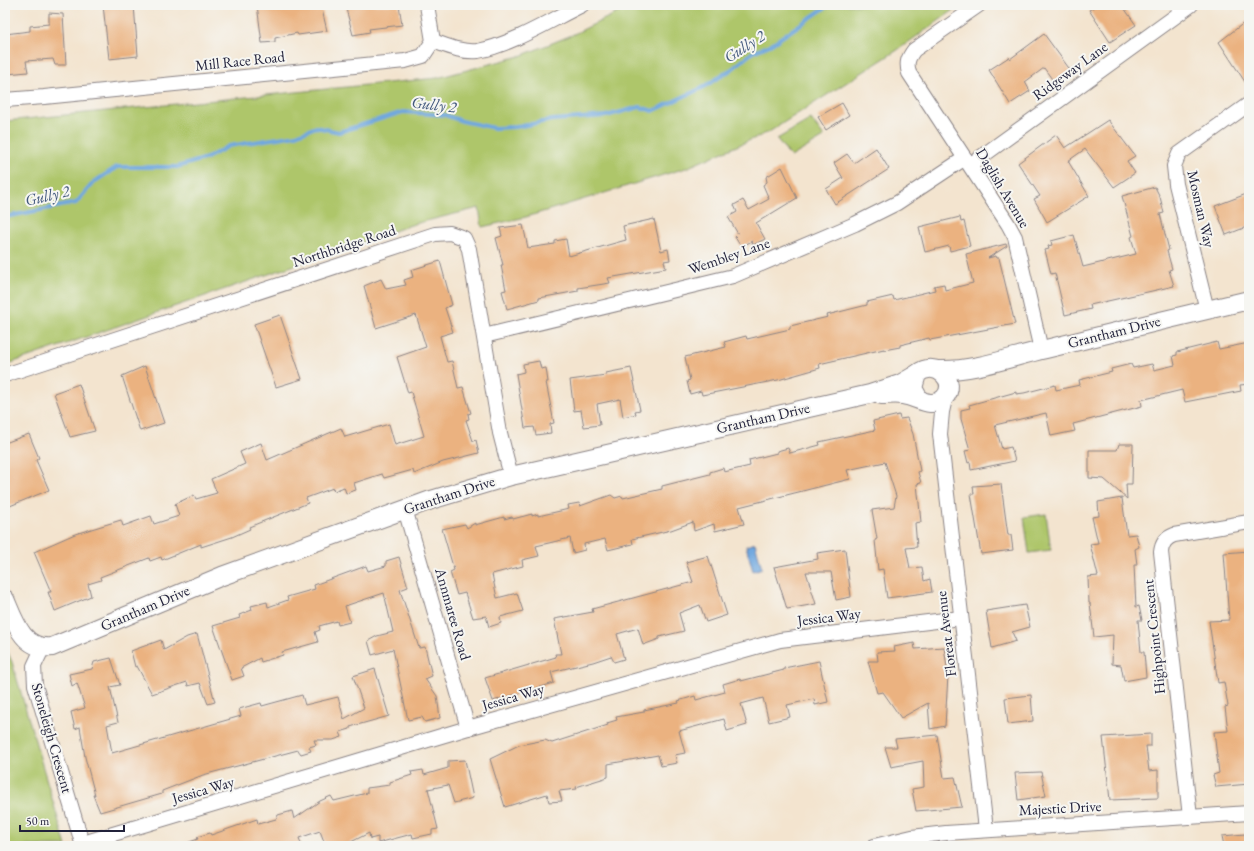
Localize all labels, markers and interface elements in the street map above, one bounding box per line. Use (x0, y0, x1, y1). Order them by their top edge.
water label: Gully 2 (720, 25, 770, 67)
street label: Ridgeway Lane (1028, 37, 1111, 104)
street label: Mill Race Road (194, 46, 286, 75)
water label: Gully 2 (410, 91, 459, 118)
street label: Daglish Avenue (972, 144, 1035, 231)
street label: Mosman Way (1183, 168, 1220, 250)
water label: Gully 2 (23, 180, 73, 211)
street label: Northbridge Road (290, 220, 398, 271)
street label: Wembley Lane (686, 233, 772, 278)
street label: Grantham Drive (1065, 311, 1162, 352)
street label: Grantham Drive (714, 398, 811, 437)
street label: Grantham Drive (401, 471, 497, 518)
street label: Annmaree Road (431, 565, 476, 662)
street label: Highpoint Crescent (1138, 578, 1169, 695)
street label: Grantham Drive (97, 580, 192, 635)
street label: Floreat Avenue (931, 590, 960, 678)
street label: Jessica Way (794, 603, 862, 630)
street label: Jessica Way (478, 678, 547, 715)
street label: Stoneleigh Crescent (28, 680, 77, 795)
street label: Jessica Way (168, 771, 237, 808)
street label: Majestic Drive (1018, 796, 1102, 819)
scale bar (20, 807, 124, 833)
text: 50 m (26, 813, 50, 829)

